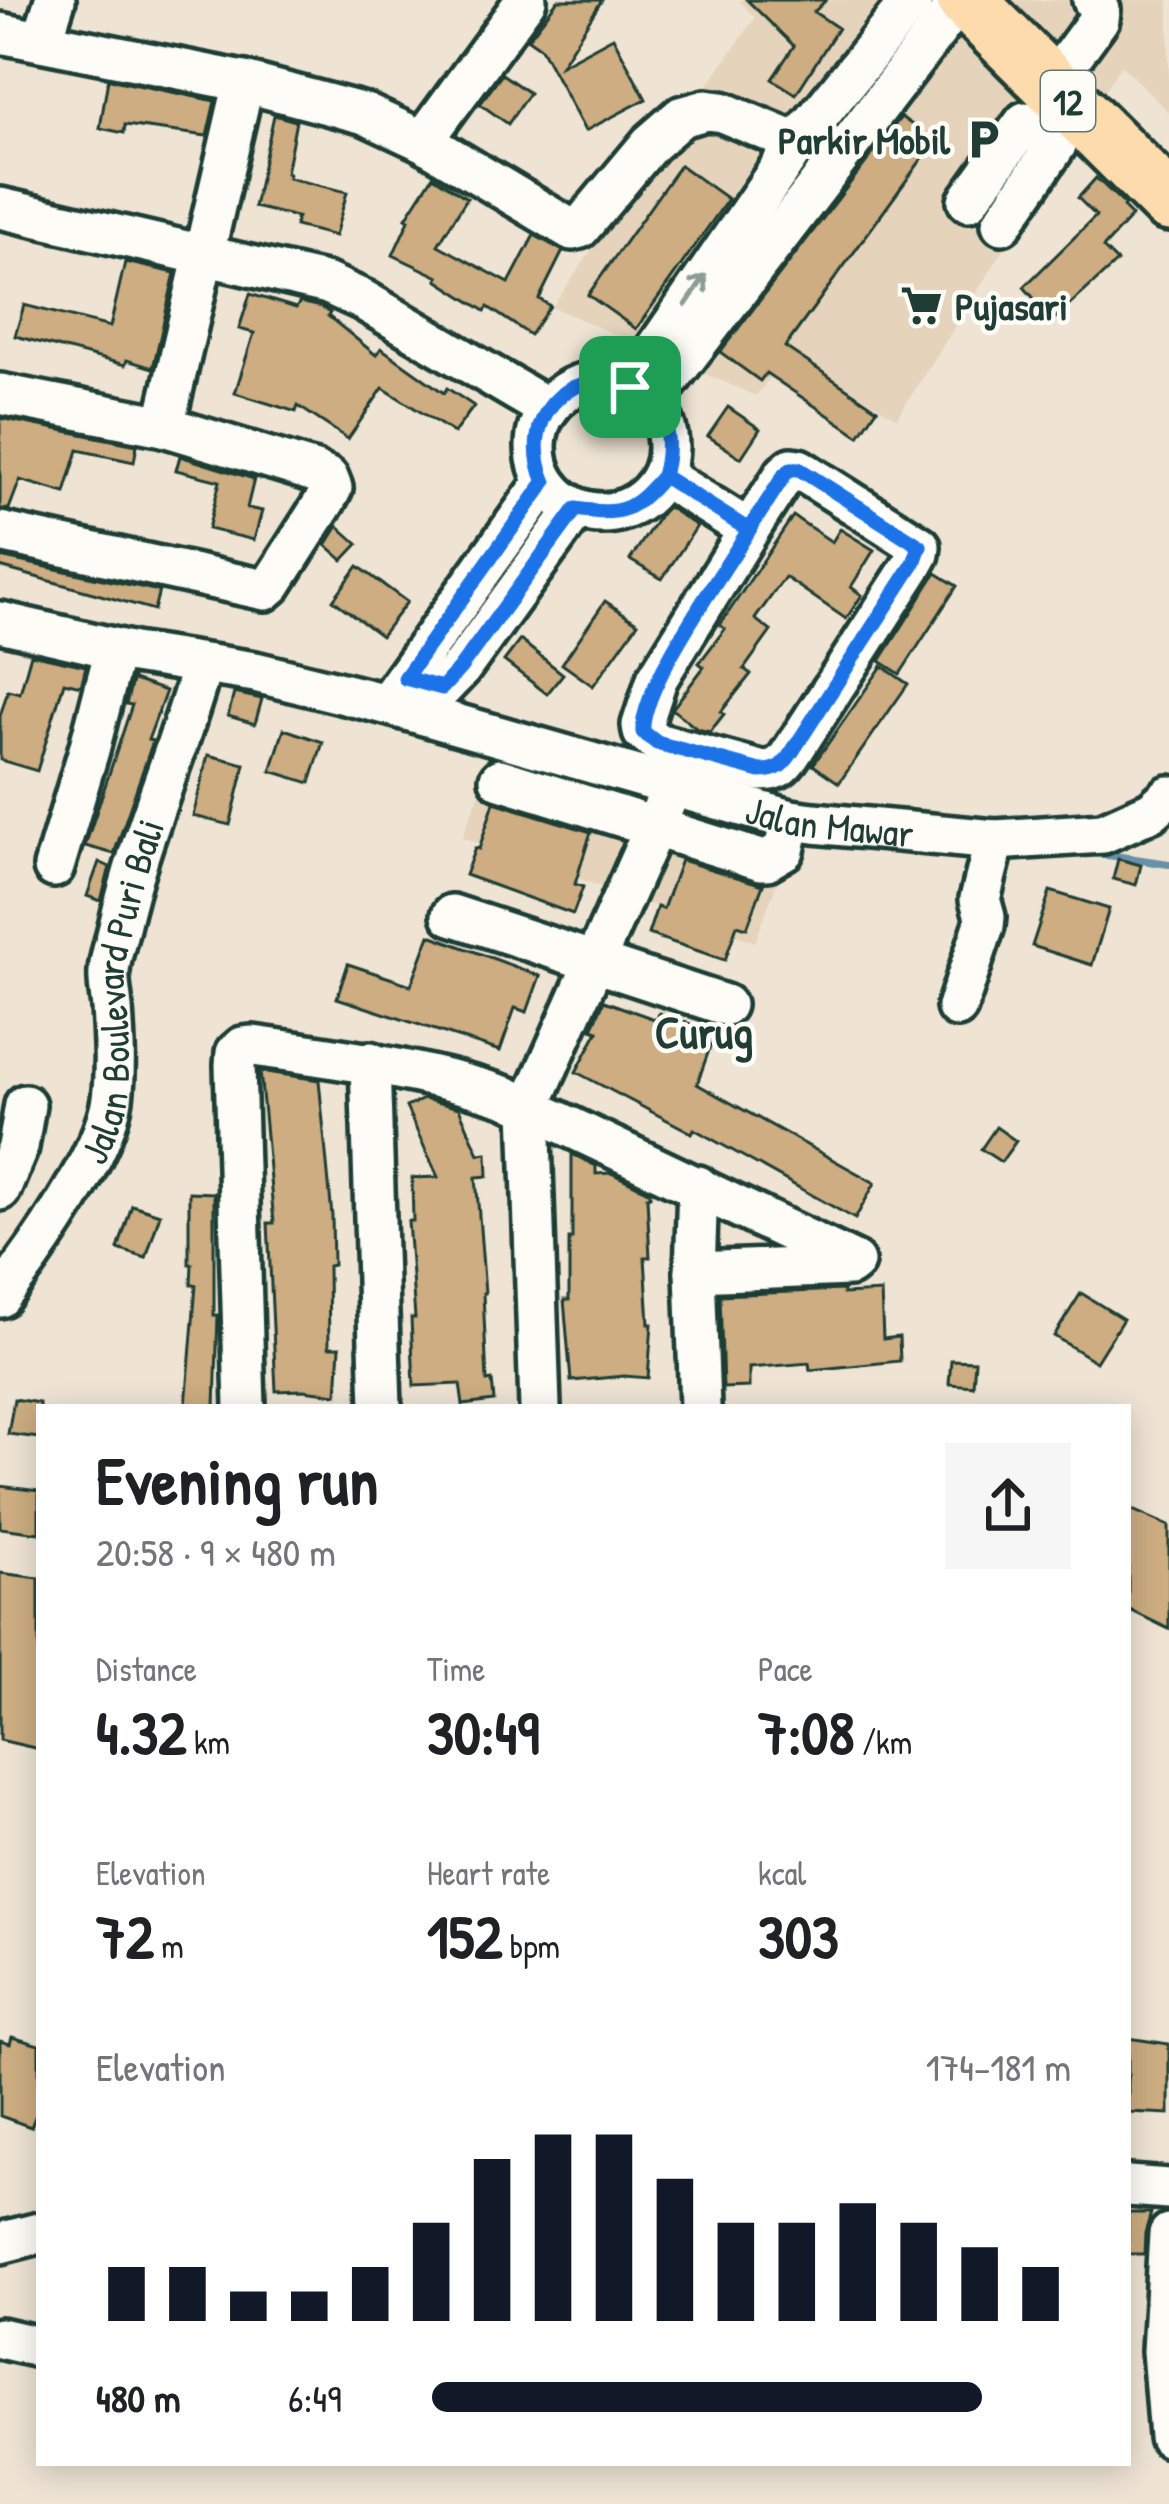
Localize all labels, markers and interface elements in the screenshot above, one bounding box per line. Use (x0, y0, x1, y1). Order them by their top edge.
road number: 12 (1041, 71, 1095, 131)
place label: Parkir Mobil (778, 113, 951, 166)
parking icon: Parkir Mobil (961, 116, 1007, 162)
one-way arrow (683, 274, 708, 308)
place label: Pujasari (955, 279, 1068, 332)
supermarket icon: Pujasari (898, 282, 944, 328)
pin (579, 336, 681, 438)
icon: arrive (597, 354, 663, 420)
street label: Jalan Mawar (740, 782, 916, 859)
street label: Jalan Boulevard Puri Bali (66, 812, 176, 1172)
district label: Curug (655, 1001, 753, 1063)
text: Evening run (96, 1435, 378, 1525)
button: share (945, 1443, 1071, 1569)
text: 20:58 · 9 × 480 m (96, 1525, 336, 1578)
text: Distance (96, 1647, 197, 1691)
text: Time (427, 1647, 485, 1691)
text: Pace (758, 1647, 813, 1691)
text: 4.32 (96, 1691, 186, 1773)
text: 30:49 (427, 1691, 539, 1773)
text: 7:08 (758, 1691, 854, 1773)
text: km (186, 1720, 230, 1764)
text: /km (854, 1720, 912, 1764)
text: Elevation (96, 1851, 206, 1895)
text: Heart rate (427, 1851, 550, 1895)
text: kcal (758, 1851, 806, 1895)
text: 72 (96, 1895, 154, 1977)
text: 152 (427, 1895, 502, 1977)
text: 303 (758, 1895, 839, 1977)
text: m (154, 1924, 184, 1968)
text: bpm (502, 1924, 560, 1968)
text: Elevation (96, 2040, 226, 2093)
text: 174–181 m (926, 2040, 1071, 2093)
text: 480 m (96, 2371, 180, 2424)
text: 6:49 (288, 2371, 342, 2424)

